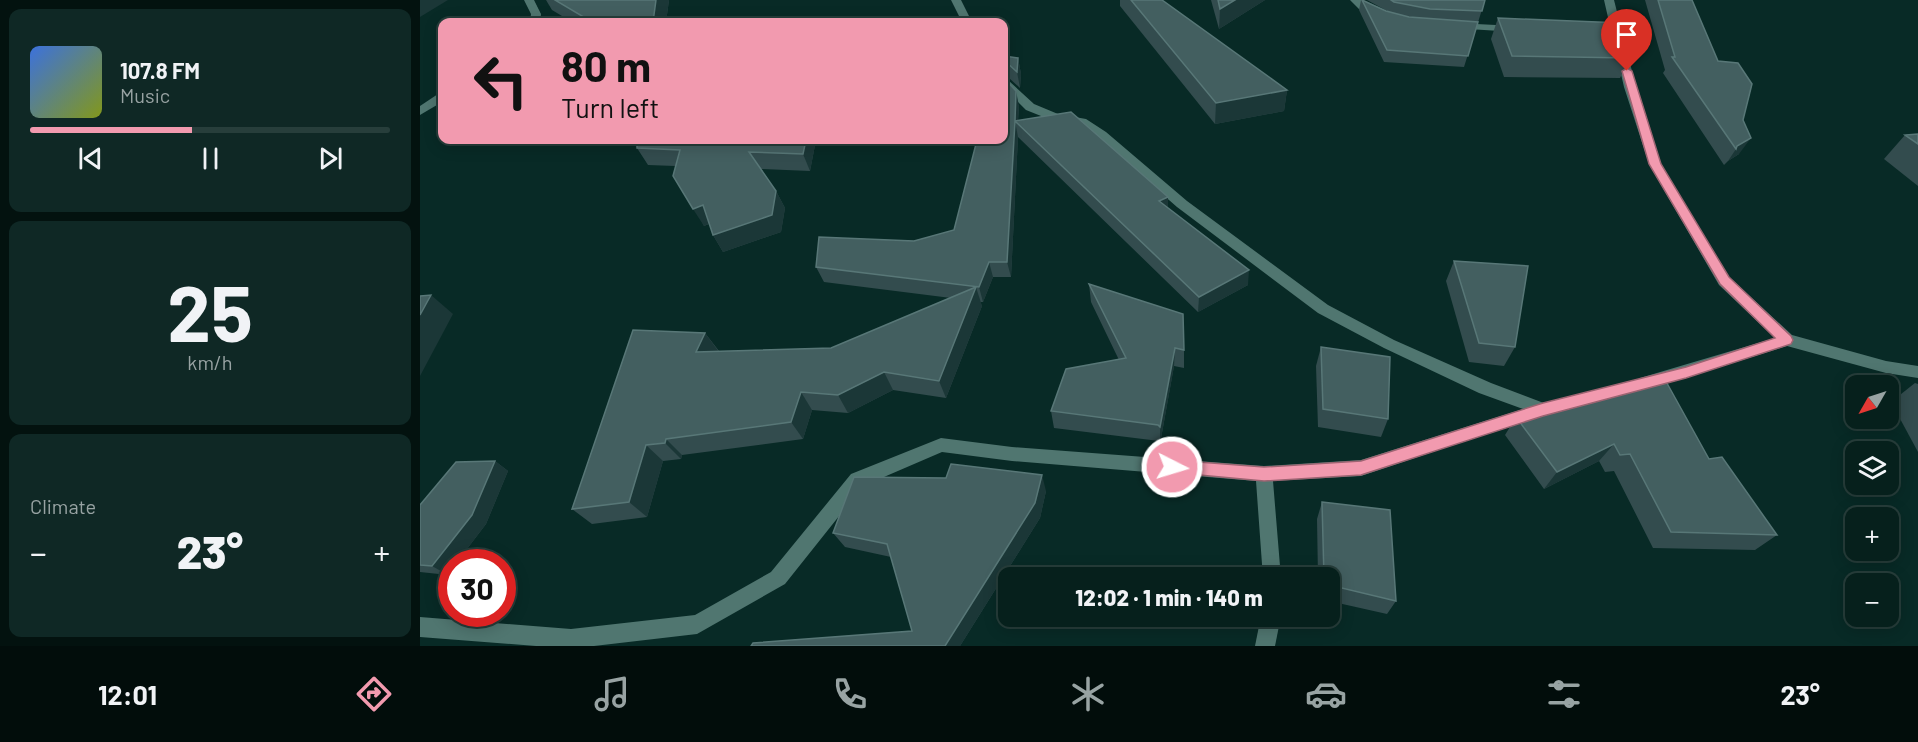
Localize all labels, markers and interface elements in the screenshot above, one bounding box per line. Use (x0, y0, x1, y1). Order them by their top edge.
pin (1601, 9, 1652, 71)
icon: arrive (1610, 18, 1643, 51)
text: 80 m (561, 40, 651, 90)
icon: left (462, 42, 540, 120)
text: 107.8 FM (120, 57, 200, 83)
text: Music (120, 83, 170, 107)
text: Turn left (561, 91, 659, 123)
icon: previous (74, 142, 107, 175)
icon: pause (194, 142, 227, 175)
icon: next (314, 142, 347, 175)
text: 25 (167, 264, 253, 358)
text: km/h (187, 350, 233, 374)
north arrow (1845, 375, 1899, 429)
map controls (1845, 375, 1899, 627)
position arrow (1140, 435, 1204, 499)
button: layers (1845, 441, 1899, 495)
text: Climate (30, 494, 96, 518)
button: + (1845, 507, 1899, 561)
text: 23° (177, 524, 243, 578)
text: − (30, 532, 47, 572)
text: + (373, 532, 390, 572)
speed limit sign: 30 (438, 549, 516, 627)
button: − (1845, 573, 1899, 627)
text: 12:02 · 1 min · 140 m (1075, 584, 1263, 610)
icon: directions (353, 673, 395, 715)
icon: music (591, 673, 633, 715)
icon: phone (829, 673, 871, 715)
icon: climate (1067, 673, 1109, 715)
icon: car (1305, 673, 1347, 715)
icon: filters (1543, 673, 1585, 715)
text: 12:01 (98, 678, 157, 710)
text: 23° (1780, 678, 1820, 710)

